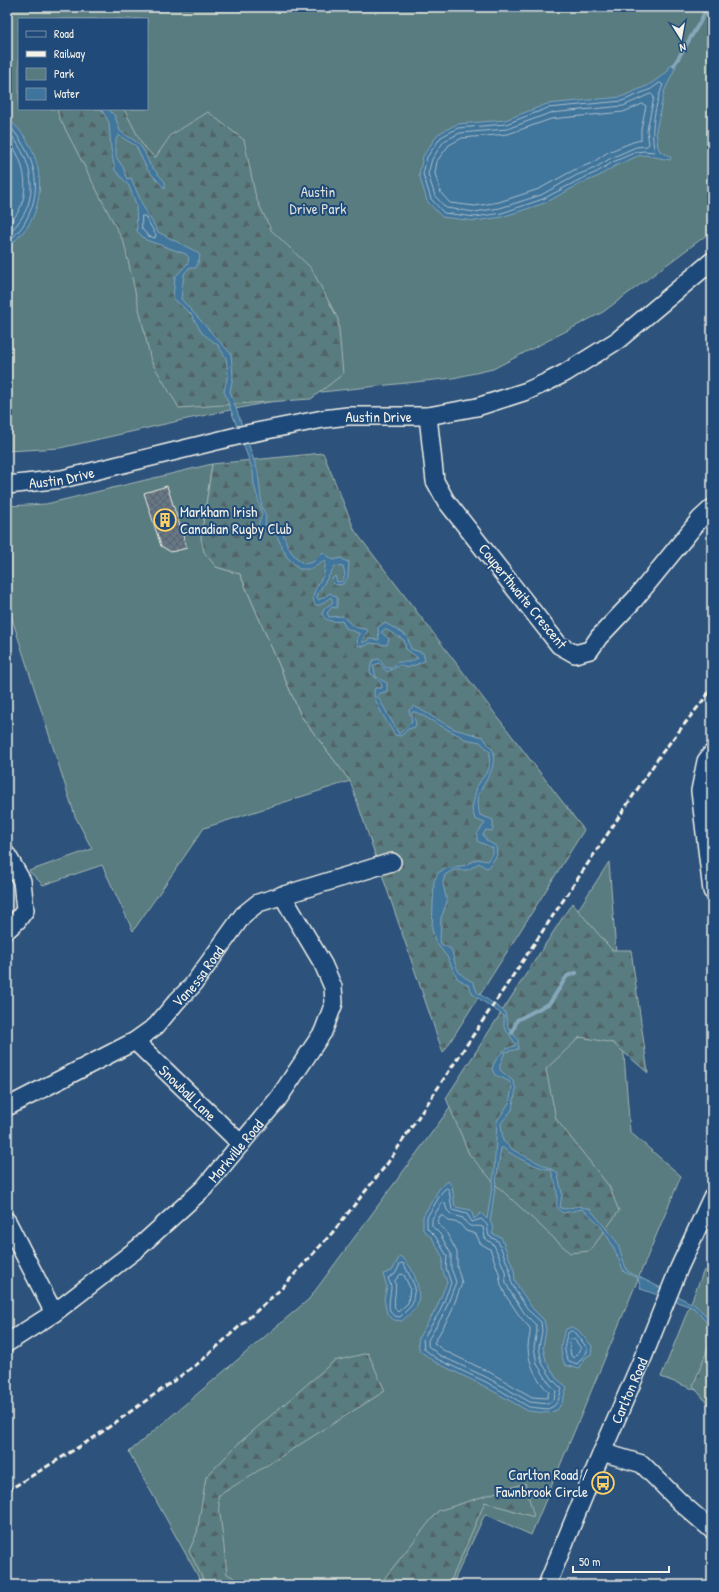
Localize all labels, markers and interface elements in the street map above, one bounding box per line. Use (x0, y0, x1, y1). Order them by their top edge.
legend (18, 18, 148, 110)
north arrow (661, 18, 701, 58)
text: Road (54, 25, 74, 42)
text: N (679, 40, 687, 55)
text: Railway (54, 45, 85, 62)
text: Park (54, 65, 74, 82)
text: Water (54, 85, 80, 102)
park label: Austin Drive Park (290, 181, 346, 219)
street label: Austin Drive (346, 406, 412, 427)
street label: Austin Drive (28, 461, 96, 493)
place label: Markham Irish Canadian Rugby Club (180, 501, 292, 539)
building icon: Markham Irish Canadian Rugby Club (152, 507, 178, 533)
street label: Couperthwaite Crescent (474, 539, 573, 654)
street label: Vanessa Road (167, 941, 228, 1011)
street label: Snowball Lane (155, 1060, 222, 1126)
street label: Markville Road (203, 1114, 268, 1187)
street label: Carlton Road (605, 1354, 652, 1427)
place label: Carlton Road / Fawnbrook Circle (495, 1464, 588, 1502)
bus stop icon: Carlton Road / Fawnbrook Circle (590, 1470, 616, 1496)
scale bar (573, 1548, 669, 1574)
text: 50 m (579, 1553, 600, 1570)

